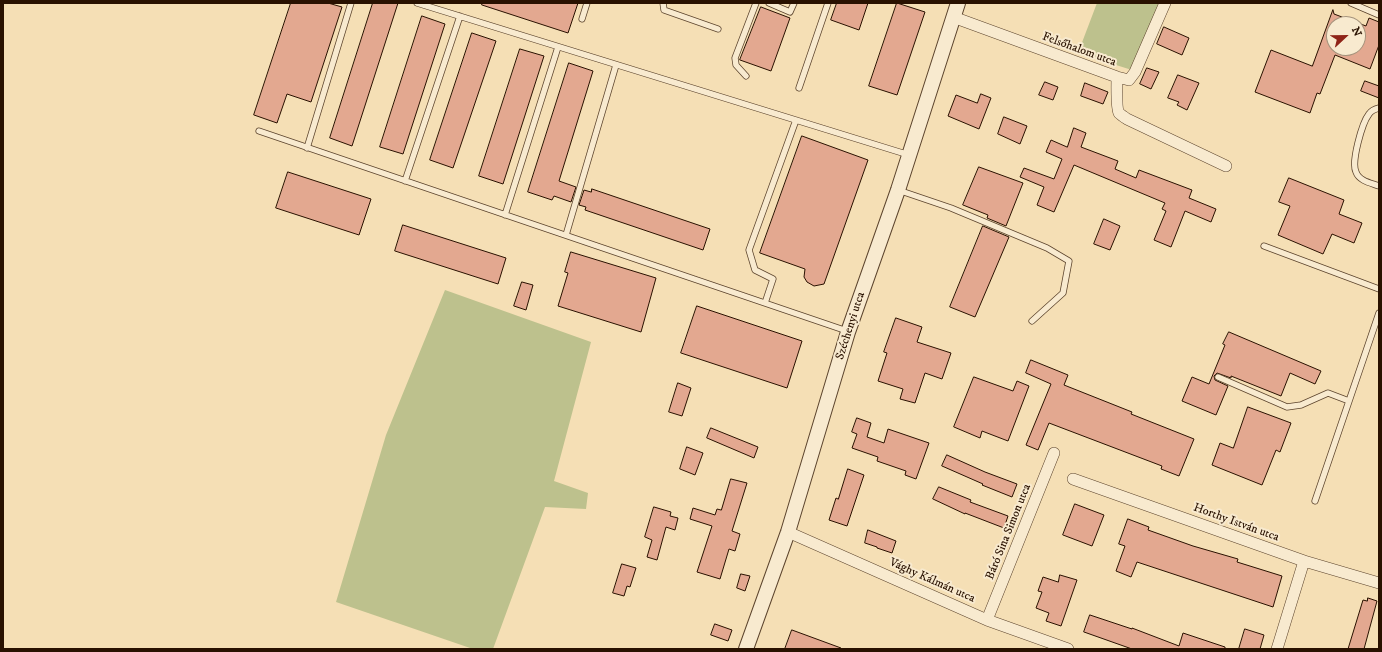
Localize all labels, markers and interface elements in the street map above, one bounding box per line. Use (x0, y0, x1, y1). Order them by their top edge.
north arrow (1326, 16, 1366, 56)
text: N (1348, 25, 1364, 39)
street label: Felsőhalom utca (1040, 30, 1118, 70)
street label: Széchenyi utca (833, 290, 869, 362)
street label: Báró Sina Simon utca (983, 482, 1035, 582)
street label: Horthy István utca (1191, 501, 1281, 545)
street label: Vághy Kálmán utca (887, 556, 977, 606)

